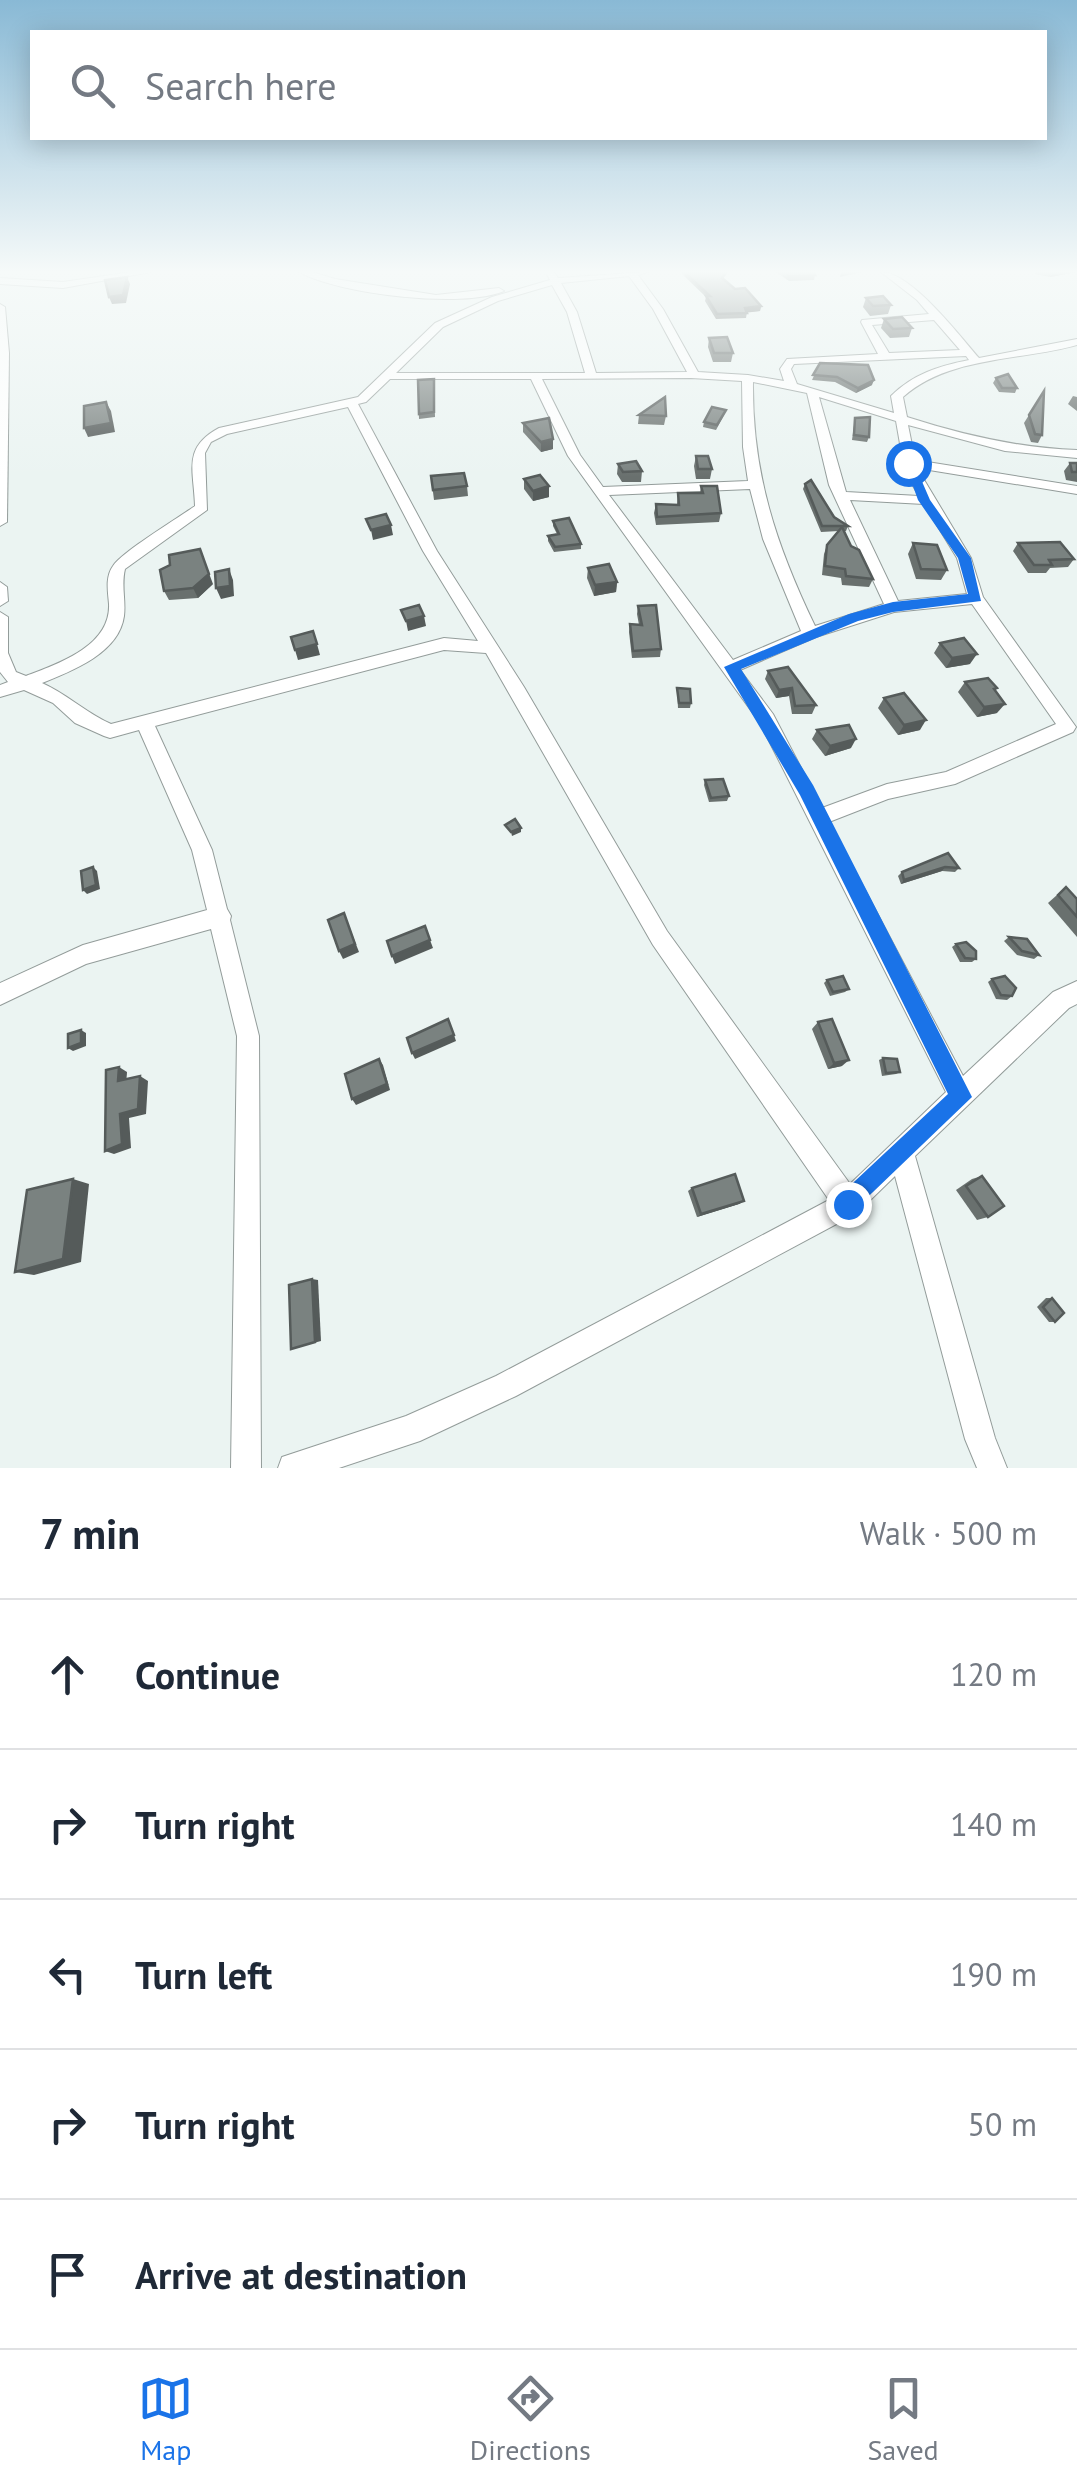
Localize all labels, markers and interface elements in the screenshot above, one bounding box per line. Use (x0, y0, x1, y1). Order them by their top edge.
search box (30, 30, 1047, 140)
icon: search (65, 58, 120, 113)
text: Search here (145, 61, 337, 110)
route start (886, 441, 932, 487)
route end (826, 1182, 872, 1228)
text: 7 min (40, 1506, 140, 1561)
text: Walk · 500 m (860, 1512, 1037, 1554)
icon: ahead (40, 1647, 95, 1702)
text: Continue (135, 1650, 280, 1699)
text: 120 m (950, 1653, 1037, 1695)
icon: right (40, 1797, 95, 1852)
text: Turn right (135, 1800, 295, 1849)
text: 140 m (950, 1803, 1037, 1845)
icon: left (40, 1947, 95, 2002)
text: Turn left (135, 1950, 272, 1999)
text: 190 m (950, 1953, 1037, 1995)
icon: right (40, 2097, 95, 2152)
text: Turn right (135, 2100, 295, 2149)
text: 50 m (968, 2103, 1037, 2145)
icon: arrive (40, 2247, 95, 2302)
text: Arrive at destination (135, 2250, 467, 2299)
tab: Map (138, 2371, 193, 2468)
tab: Directions (470, 2371, 591, 2468)
tab: Saved (867, 2371, 939, 2468)

